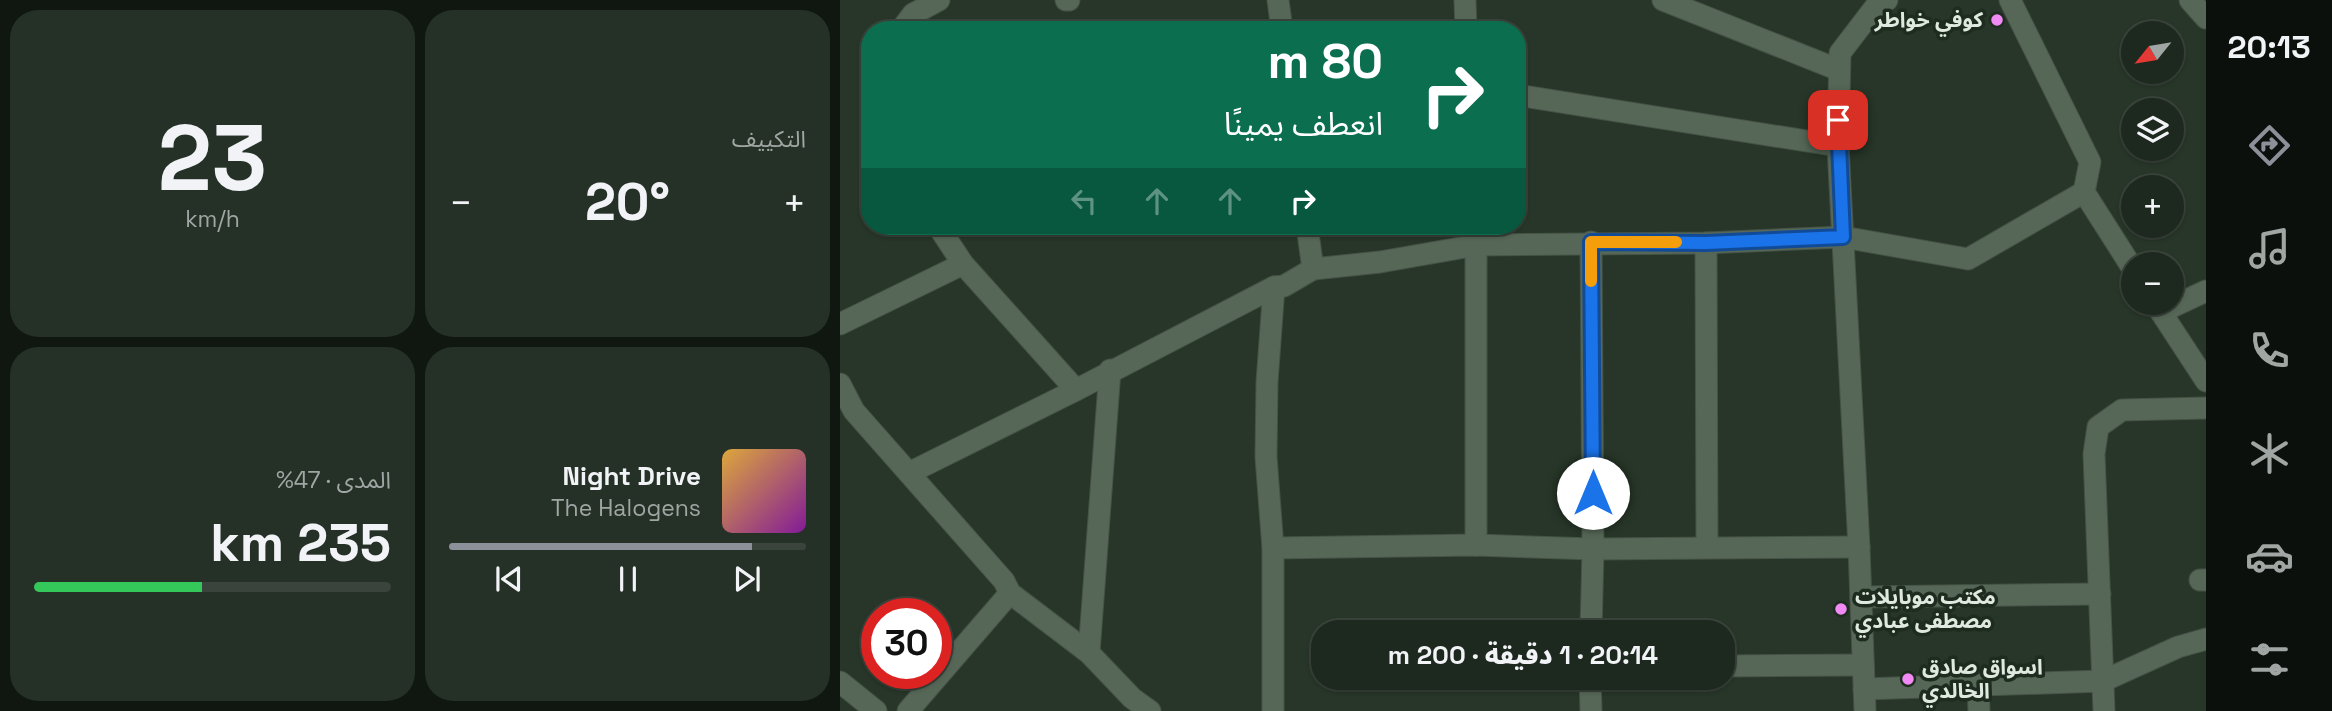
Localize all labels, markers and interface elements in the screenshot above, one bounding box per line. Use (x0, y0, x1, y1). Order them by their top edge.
place label: كوفي خواطر (1874, 6, 1983, 37)
marker: كوفي خواطر (1989, 12, 2005, 28)
north arrow (2121, 21, 2184, 84)
map controls (2121, 21, 2184, 315)
text: 20:13 (2227, 27, 2311, 67)
text: 80 m (1268, 30, 1383, 92)
icon: right (1407, 49, 1498, 140)
pin (1808, 90, 1868, 150)
button: layers (2121, 98, 2184, 161)
text: 23 (158, 100, 267, 217)
icon: arrive (1819, 101, 1857, 139)
text: انعطف يمينًا (1224, 104, 1383, 144)
icon: directions (2245, 121, 2294, 170)
text: التكييف (732, 124, 806, 154)
text: 20° (585, 169, 670, 235)
button: + (2121, 175, 2184, 238)
text: − (449, 179, 473, 227)
text: + (782, 179, 806, 227)
icon: left (1065, 182, 1103, 220)
icon: ahead (1138, 182, 1176, 220)
icon: ahead (1211, 182, 1249, 220)
icon: right (1284, 182, 1322, 220)
text: km/h (185, 204, 240, 234)
icon: music (2245, 224, 2294, 273)
button: − (2121, 252, 2184, 315)
icon: phone (2245, 326, 2294, 375)
icon: climate (2245, 429, 2294, 478)
position arrow (1556, 456, 1630, 530)
text: Night Drive (563, 459, 701, 493)
text: المدى · 47% (276, 465, 391, 495)
text: The Halogens (551, 493, 701, 523)
text: 235 km (210, 510, 391, 576)
icon: car (2245, 532, 2294, 581)
icon: previous (490, 560, 528, 598)
icon: pause (609, 560, 647, 598)
icon: next (728, 560, 766, 598)
place label: مكتب موبايلات مصطفى عبادي (1855, 583, 1996, 638)
speed limit sign: 30 (861, 598, 952, 689)
marker: مكتب موبايلات مصطفى عبادي (1833, 601, 1849, 617)
icon: filters (2245, 635, 2294, 684)
text: 20:14 · 1 دقيقة · 200 m (1388, 638, 1658, 672)
place label: اسواق صادق الخالدي (1922, 653, 2043, 708)
marker: اسواق صادق الخالدي (1900, 671, 1916, 687)

